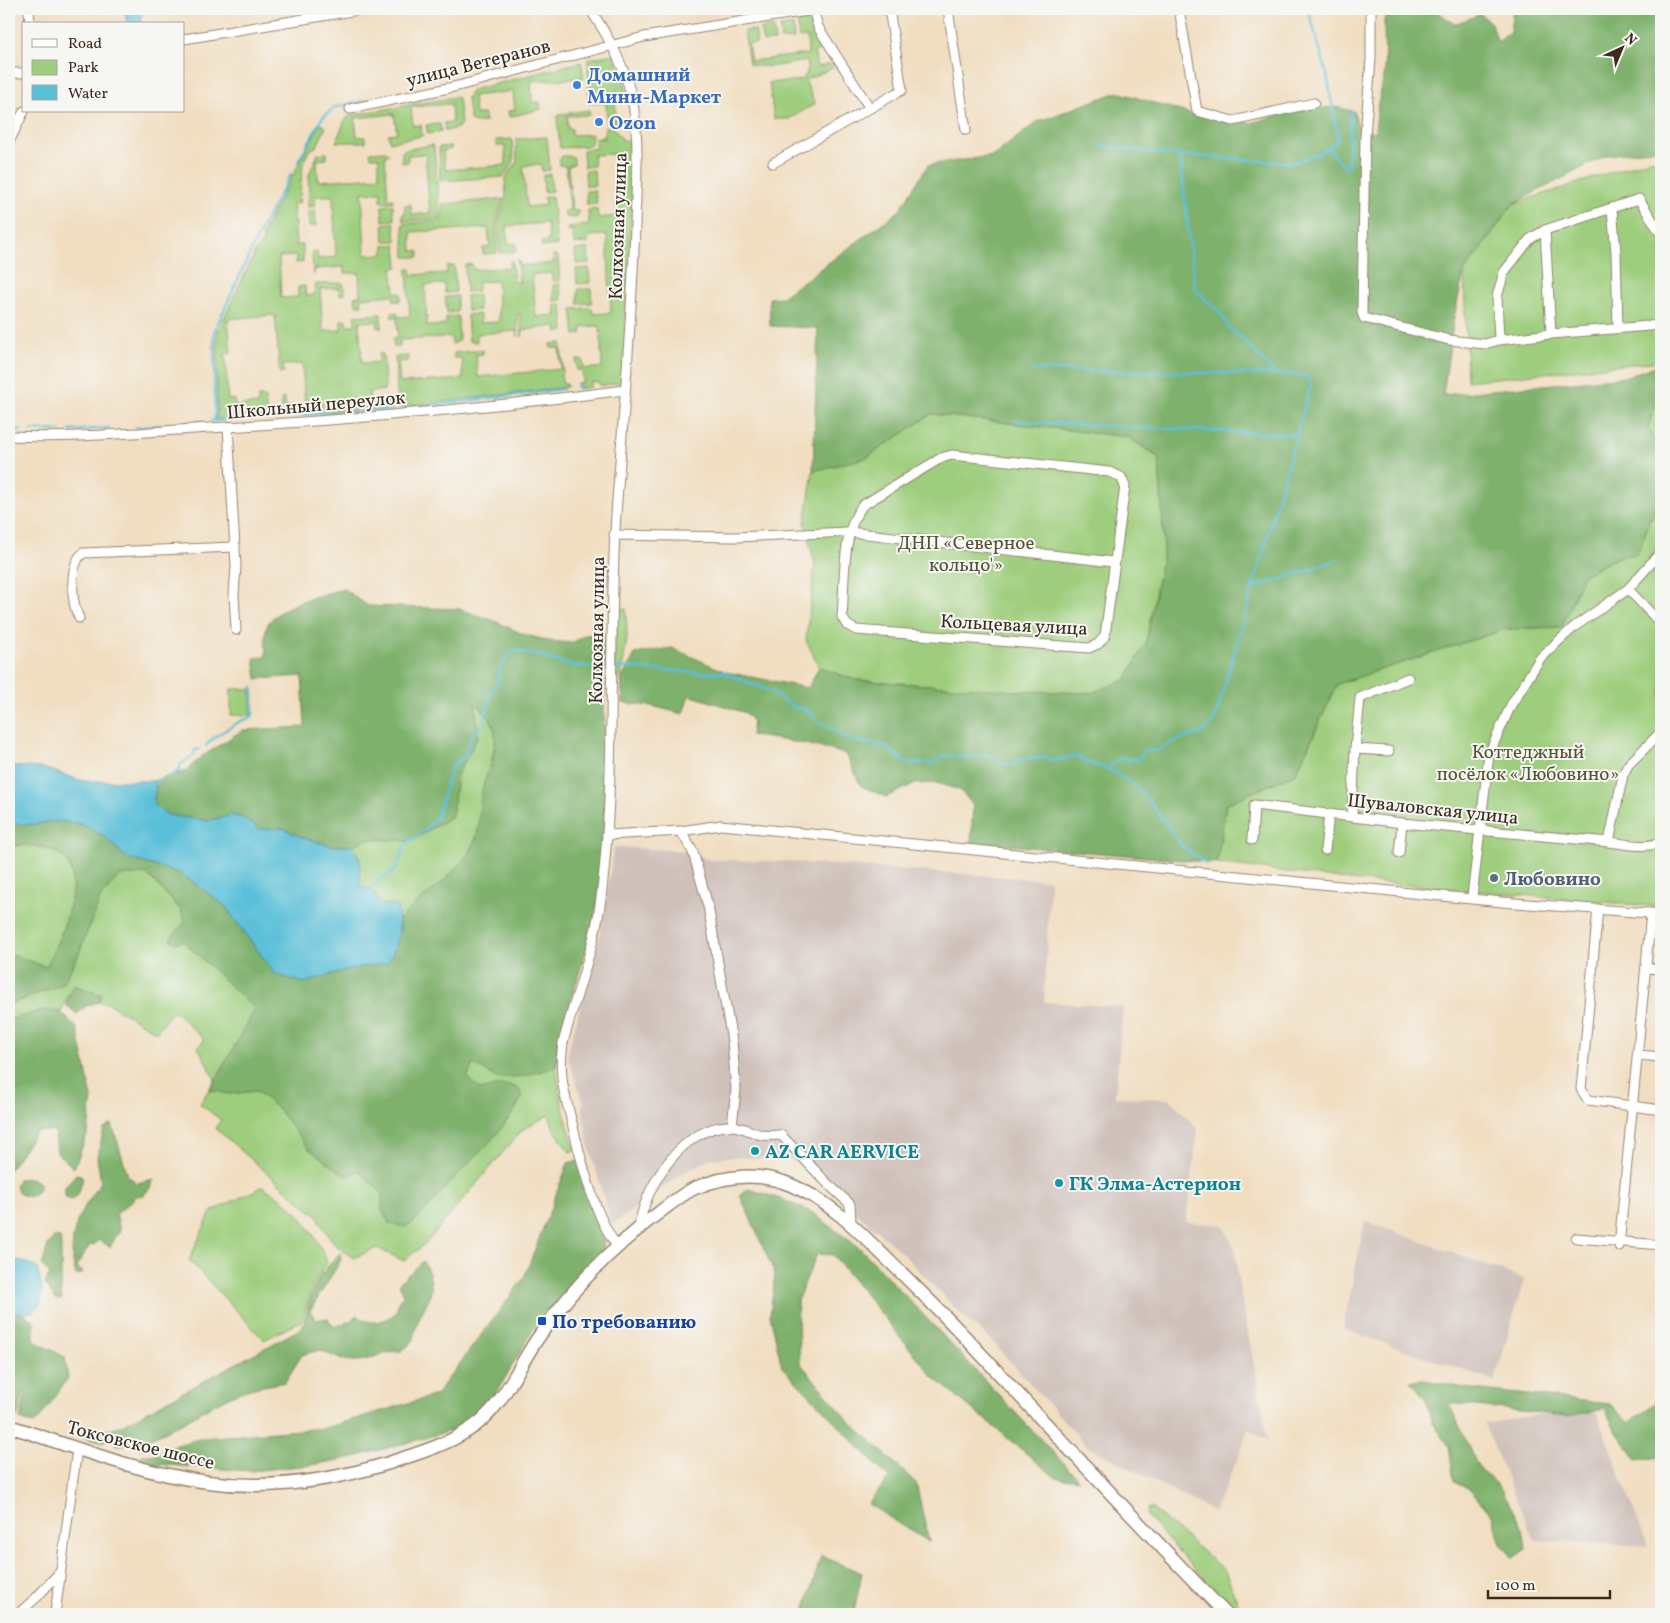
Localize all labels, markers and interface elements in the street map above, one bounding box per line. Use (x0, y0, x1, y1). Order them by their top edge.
legend (22, 22, 185, 112)
north arrow (1598, 22, 1648, 72)
text: N (1620, 29, 1640, 50)
street label: улица Ветеранов (404, 33, 553, 94)
text: Road (68, 34, 102, 55)
text: Park (68, 58, 99, 79)
place label: Домашний Мини-Маркет (587, 63, 722, 111)
marker: Домашний Мини-Маркет (571, 79, 583, 91)
text: Water (68, 84, 108, 105)
place label: Ozon (609, 111, 656, 137)
marker: Ozon (593, 116, 605, 128)
street label: Колхозная улица (603, 152, 635, 300)
street label: Школьный переулок (226, 385, 407, 427)
park label: ДНП «Северное кольцо'» (898, 531, 1034, 579)
street label: Колхозная улица (584, 556, 612, 704)
street label: Кольцевая улица (939, 609, 1088, 643)
park label: Коттеджный посёлок «Любовино» (1437, 740, 1619, 788)
street label: Шуваловская улица (1346, 788, 1520, 832)
place label: Любовино (1504, 867, 1601, 893)
marker: Любовино (1488, 872, 1500, 884)
place label: AZ CAR AERVICE (765, 1140, 919, 1166)
marker: AZ CAR AERVICE (749, 1145, 761, 1157)
place label: ГК Элма-Астерион (1069, 1172, 1241, 1198)
marker: ГК Элма-Астерион (1053, 1177, 1065, 1189)
place label: По требованию (552, 1310, 697, 1336)
marker: По требованию (536, 1315, 548, 1327)
street label: Токсовское шоссе (64, 1415, 217, 1477)
scale bar (1488, 1568, 1610, 1600)
text: 100 m (1495, 1576, 1535, 1597)

